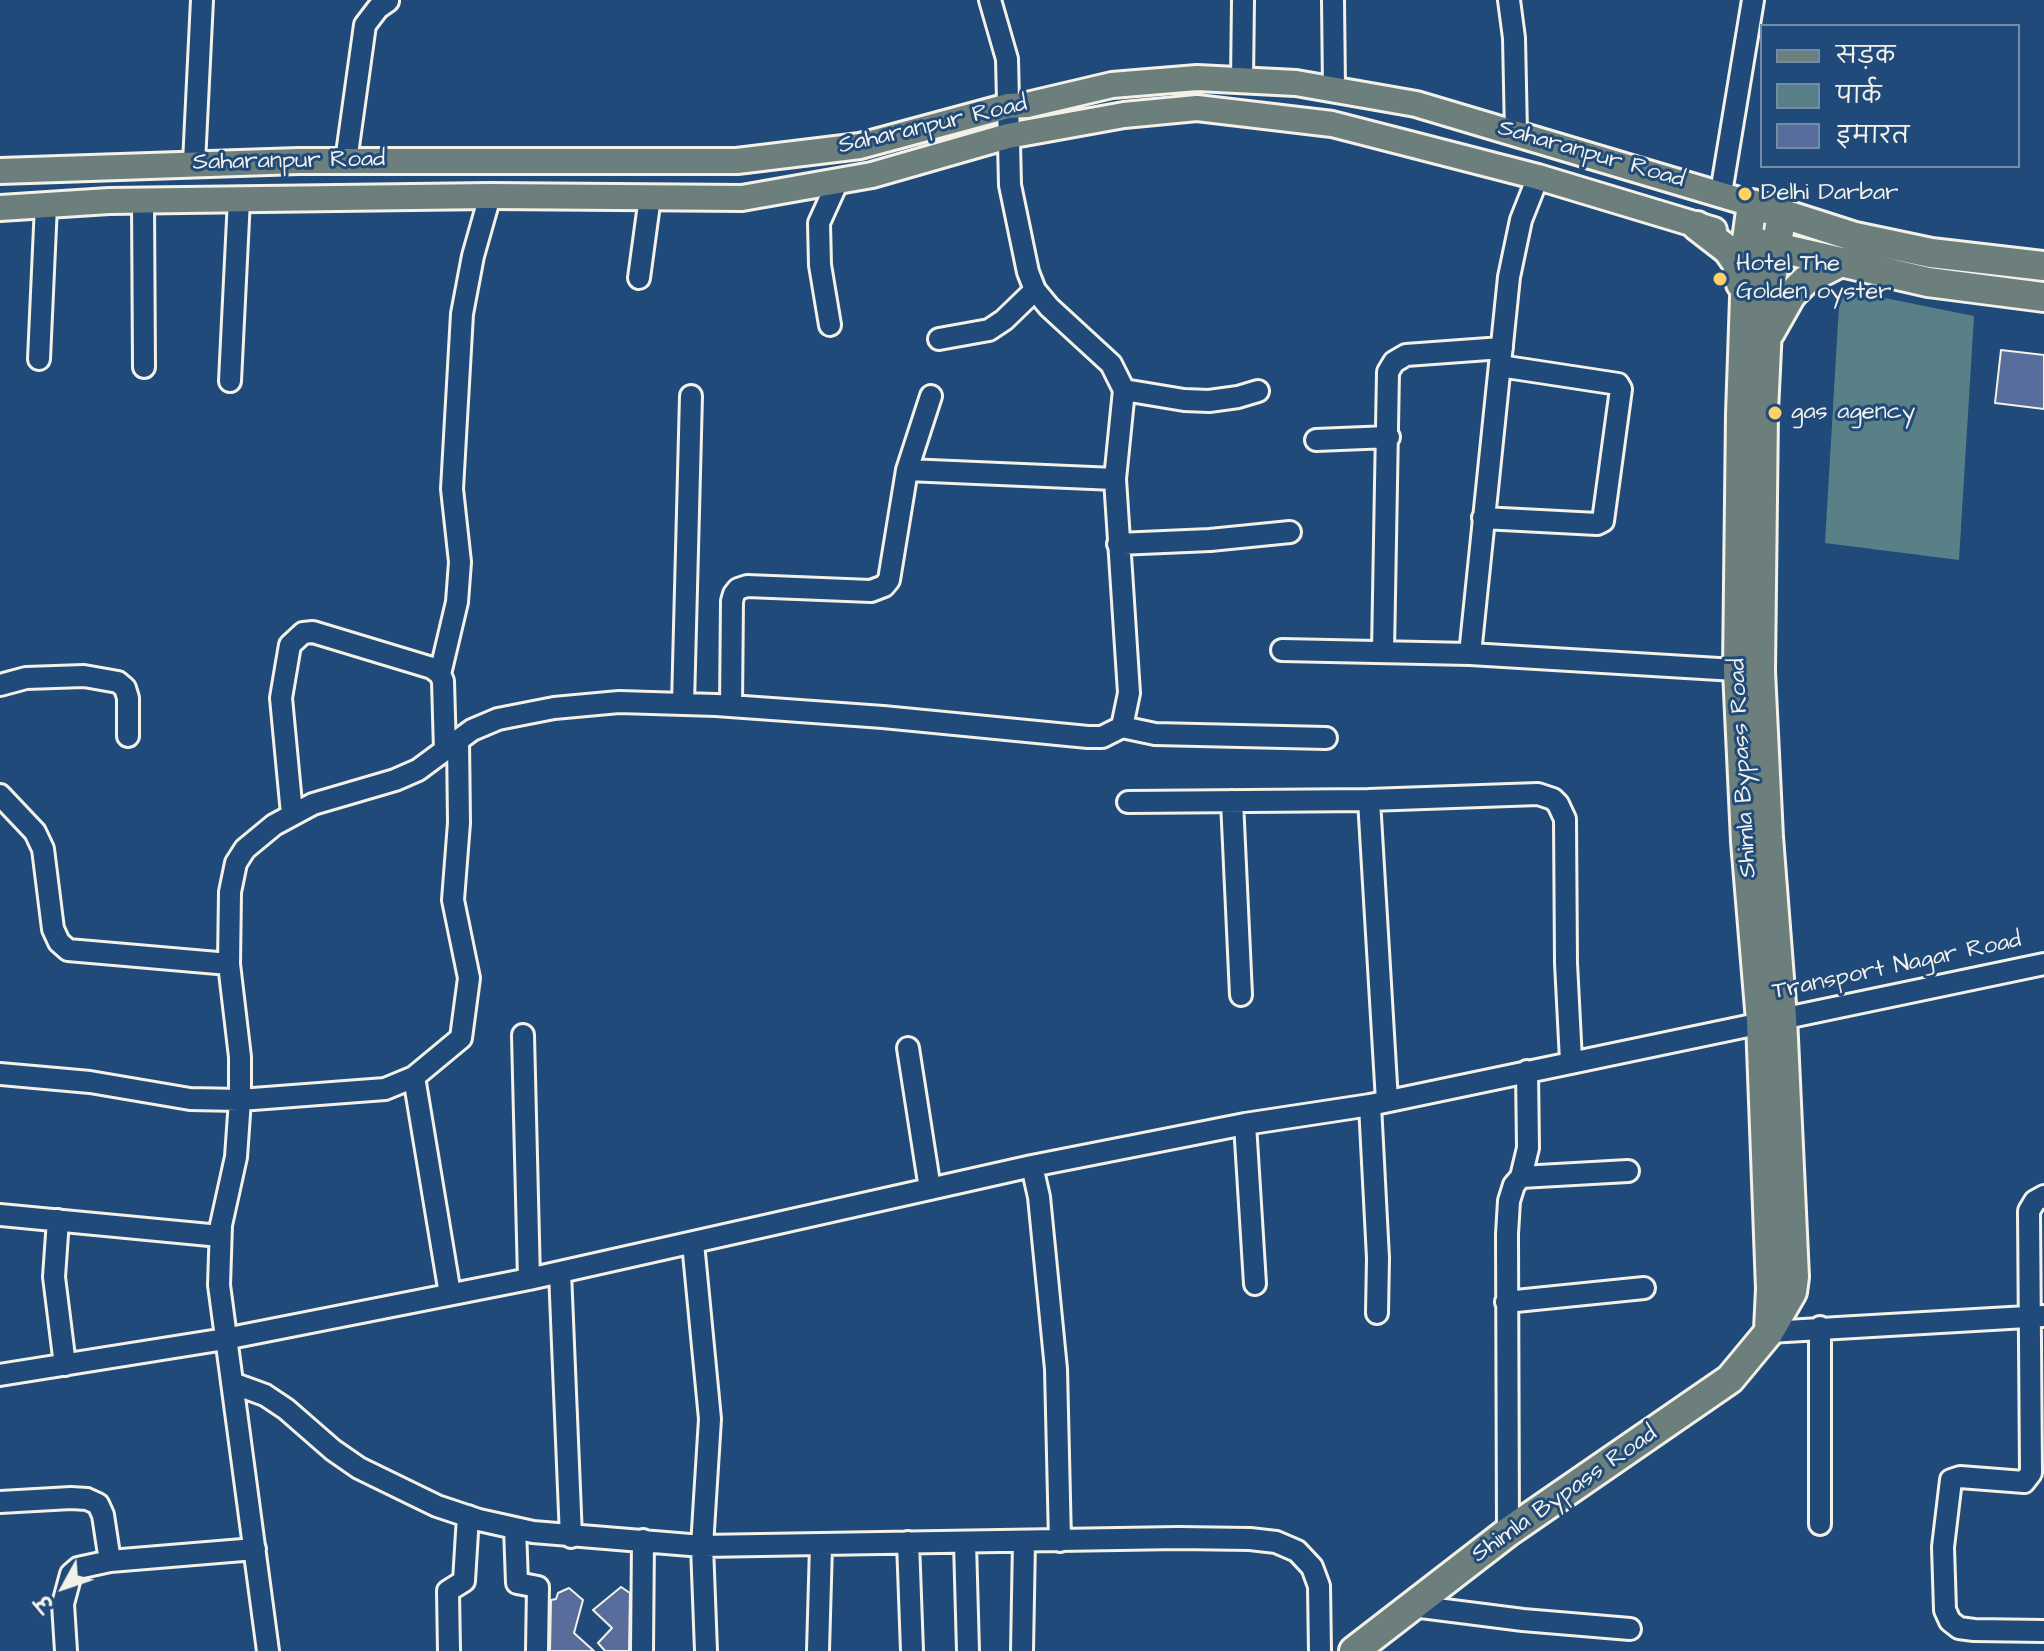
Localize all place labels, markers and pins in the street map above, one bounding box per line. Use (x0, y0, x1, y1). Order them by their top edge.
place label: Delhi Darbar (1761, 180, 1898, 208)
marker: Delhi Darbar (1736, 185, 1754, 203)
place label: Hotel The Golden oyster (1736, 251, 1891, 307)
marker: Hotel The Golden oyster (1711, 270, 1729, 288)
place label: gas agency (1791, 399, 1915, 427)
marker: gas agency (1766, 404, 1784, 422)

